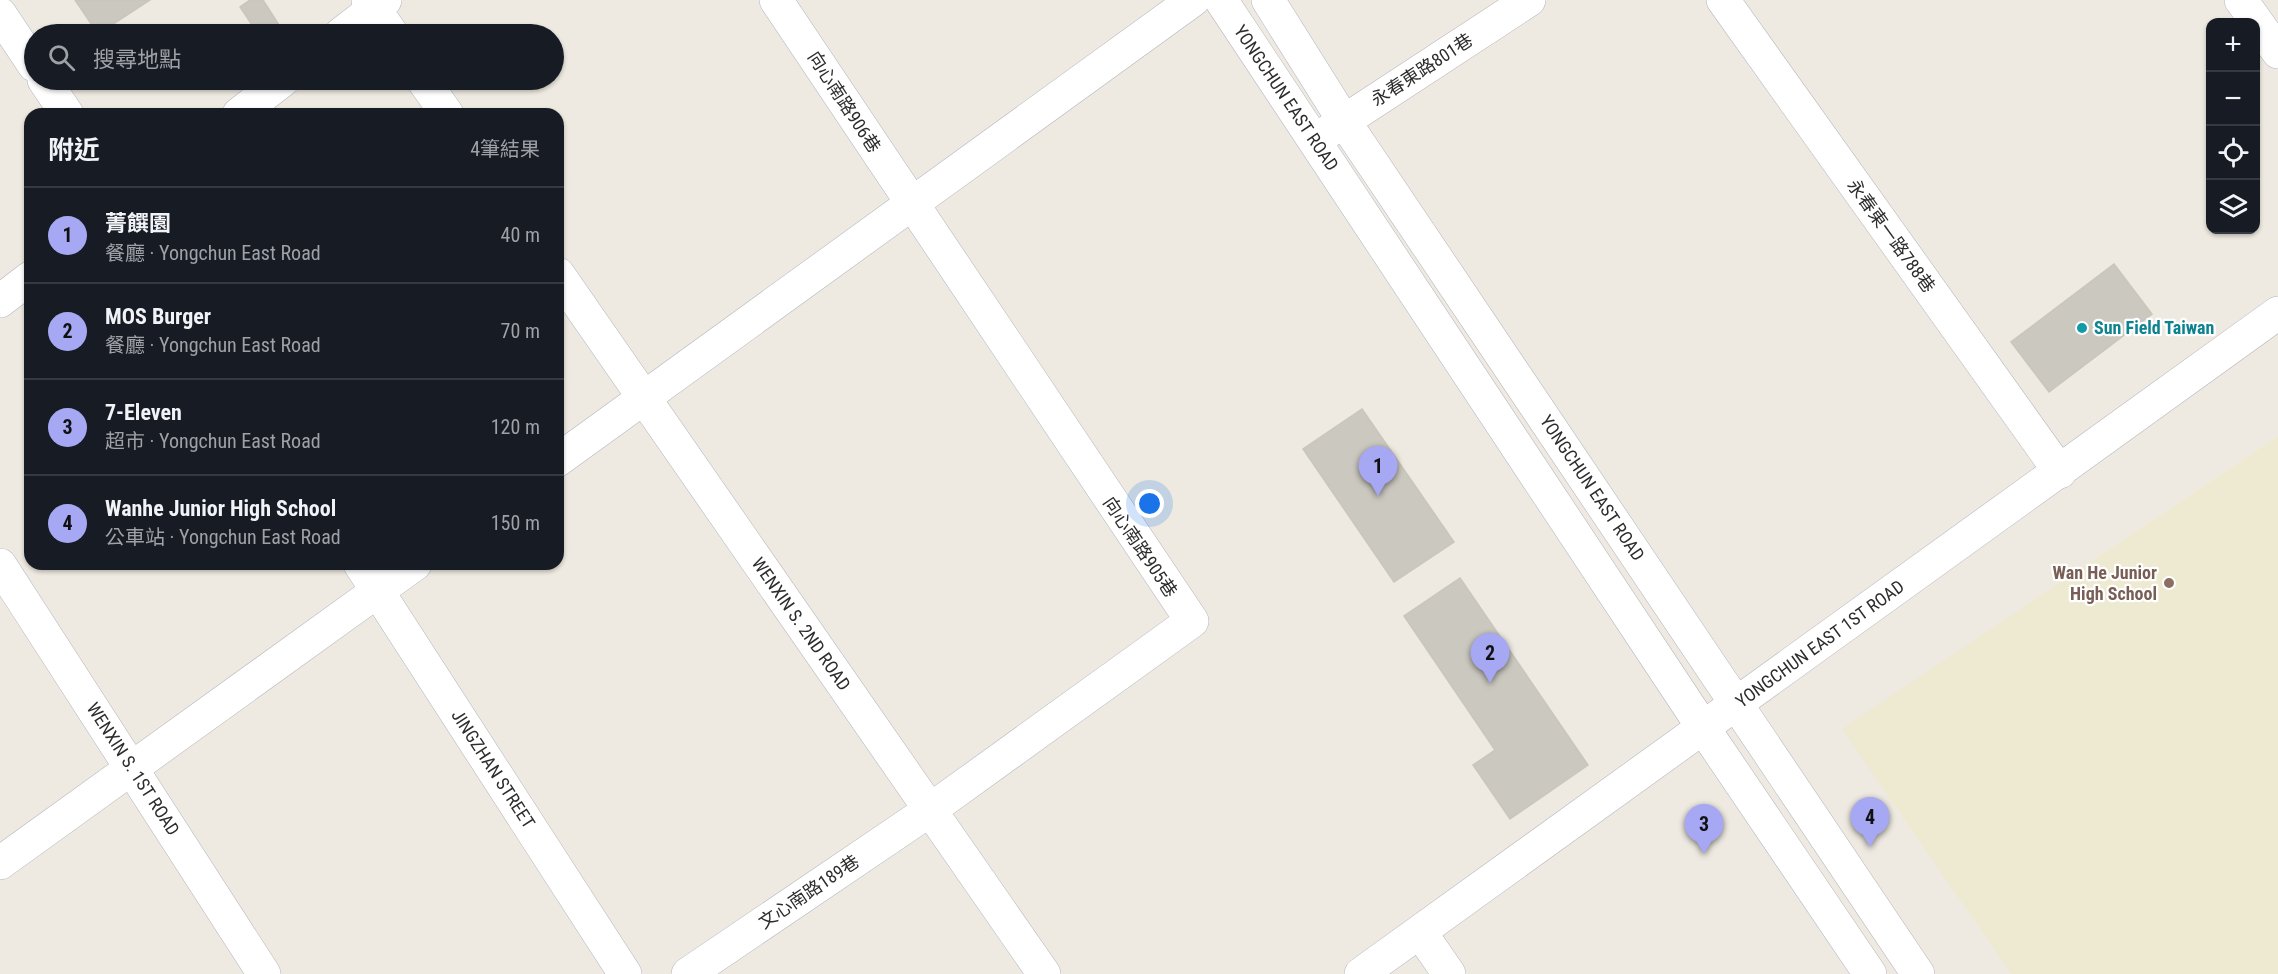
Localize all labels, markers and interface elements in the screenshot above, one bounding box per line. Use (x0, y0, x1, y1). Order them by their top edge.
map controls (2206, 18, 2260, 234)
button: + (2206, 18, 2260, 72)
street label: YONGCHUN EAST ROAD (1230, 21, 1343, 175)
search box (24, 24, 564, 90)
street label: 永春東路801巷 (1367, 29, 1476, 110)
icon: search (45, 41, 78, 74)
text: 搜尋地點 (93, 47, 181, 72)
street label: 向心南路906巷 (804, 47, 885, 156)
button: − (2206, 72, 2260, 126)
button: locate (2206, 126, 2260, 180)
text: 附近 (48, 135, 100, 165)
text: 4筆結果 (470, 137, 540, 161)
street label: 永春東一路788巷 (1843, 175, 1939, 296)
button: layers (2206, 180, 2260, 234)
text: 菁饌園 (105, 211, 171, 236)
text: 1 (62, 223, 73, 247)
text: 40 m (501, 223, 540, 247)
text: 餐廳 · Yongchun East Road (105, 241, 321, 265)
text: MOS Burger (105, 304, 211, 329)
place label: Sun Field Taiwan (2094, 317, 2214, 338)
text: 2 (62, 319, 73, 343)
text: 70 m (501, 319, 540, 343)
marker: Sun Field Taiwan (2075, 321, 2089, 335)
text: 餐廳 · Yongchun East Road (105, 333, 321, 357)
text: 7-Eleven (105, 400, 182, 425)
street label: YONGCHUN EAST ROAD (1536, 411, 1649, 565)
text: 3 (62, 415, 73, 439)
text: 120 m (491, 415, 540, 439)
text: 超市 · Yongchun East Road (105, 429, 321, 453)
pin: 1 (1358, 446, 1398, 496)
your location (1135, 489, 1164, 518)
street label: 向心南路905巷 (1099, 492, 1182, 601)
text: Wanhe Junior High School (105, 496, 336, 521)
text: 4 (62, 511, 73, 535)
text: 150 m (491, 511, 540, 535)
text: 公車站 · Yongchun East Road (105, 525, 341, 549)
street label: WENXIN S. 2ND ROAD (748, 553, 855, 694)
place label: Wan He Junior High School (2053, 562, 2157, 604)
street label: YONGCHUN EAST 1ST ROAD (1732, 576, 1908, 712)
marker: Wan He Junior High School (2162, 576, 2176, 590)
pin: 2 (1470, 634, 1510, 683)
street label: WENXIN S. 1ST ROAD (83, 698, 184, 839)
street label: JINGZHAN STREET (447, 706, 540, 832)
pin: 4 (1850, 798, 1890, 847)
pin: 3 (1684, 804, 1724, 854)
street label: 文心南路189巷 (754, 850, 863, 933)

